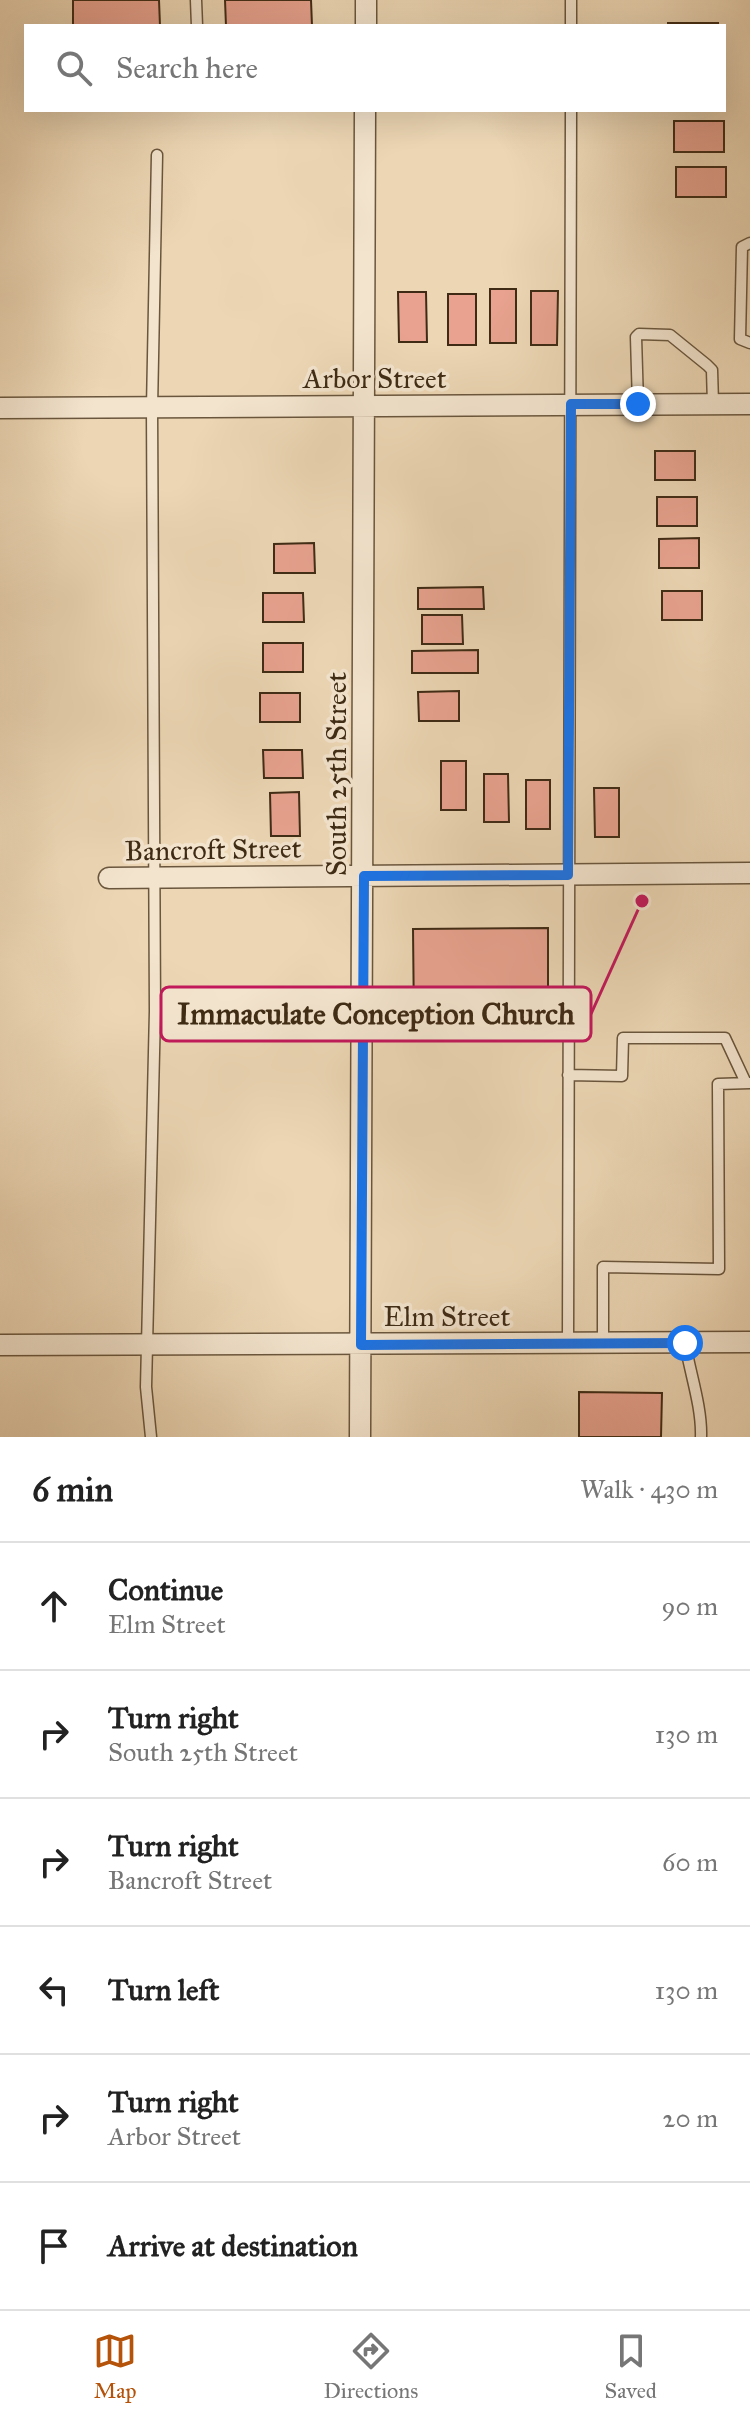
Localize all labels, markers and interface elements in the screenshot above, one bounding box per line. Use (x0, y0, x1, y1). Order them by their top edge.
search box (24, 24, 726, 112)
icon: search (52, 46, 96, 90)
text: Search here (116, 50, 258, 86)
street label: Arbor Street (302, 361, 447, 396)
route end (620, 386, 656, 422)
street label: South 25th Street (319, 672, 354, 876)
street label: Bancroft Street (124, 830, 302, 869)
callout: Immaculate Conception Church (161, 987, 591, 1041)
text: Immaculate Conception Church (177, 996, 575, 1032)
street label: Elm Street (384, 1299, 510, 1334)
route start (667, 1325, 703, 1361)
text: 6 min (32, 1469, 113, 1510)
text: Walk · 430 m (580, 1473, 718, 1505)
text: Continue (108, 1572, 223, 1608)
icon: ahead (32, 1584, 76, 1628)
text: 90 m (661, 1590, 718, 1622)
text: Elm Street (108, 1608, 226, 1640)
text: Turn right (108, 1700, 239, 1736)
icon: right (32, 1712, 76, 1756)
text: 130 m (655, 1718, 718, 1750)
text: South 25th Street (108, 1736, 298, 1768)
text: Turn right (108, 1828, 239, 1864)
icon: right (32, 1840, 76, 1884)
text: 60 m (662, 1846, 718, 1878)
text: Bancroft Street (108, 1864, 272, 1896)
icon: left (32, 1968, 76, 2012)
text: Turn left (108, 1972, 219, 2008)
text: 130 m (655, 1974, 718, 2006)
text: Turn right (108, 2084, 239, 2120)
icon: right (32, 2096, 76, 2140)
text: 20 m (663, 2102, 718, 2134)
text: Arbor Street (108, 2120, 241, 2152)
icon: arrive (32, 2224, 76, 2268)
text: Arrive at destination (108, 2228, 358, 2264)
tab: Map (93, 2329, 137, 2404)
tab: Directions (323, 2329, 418, 2404)
tab: Saved (605, 2329, 657, 2404)

